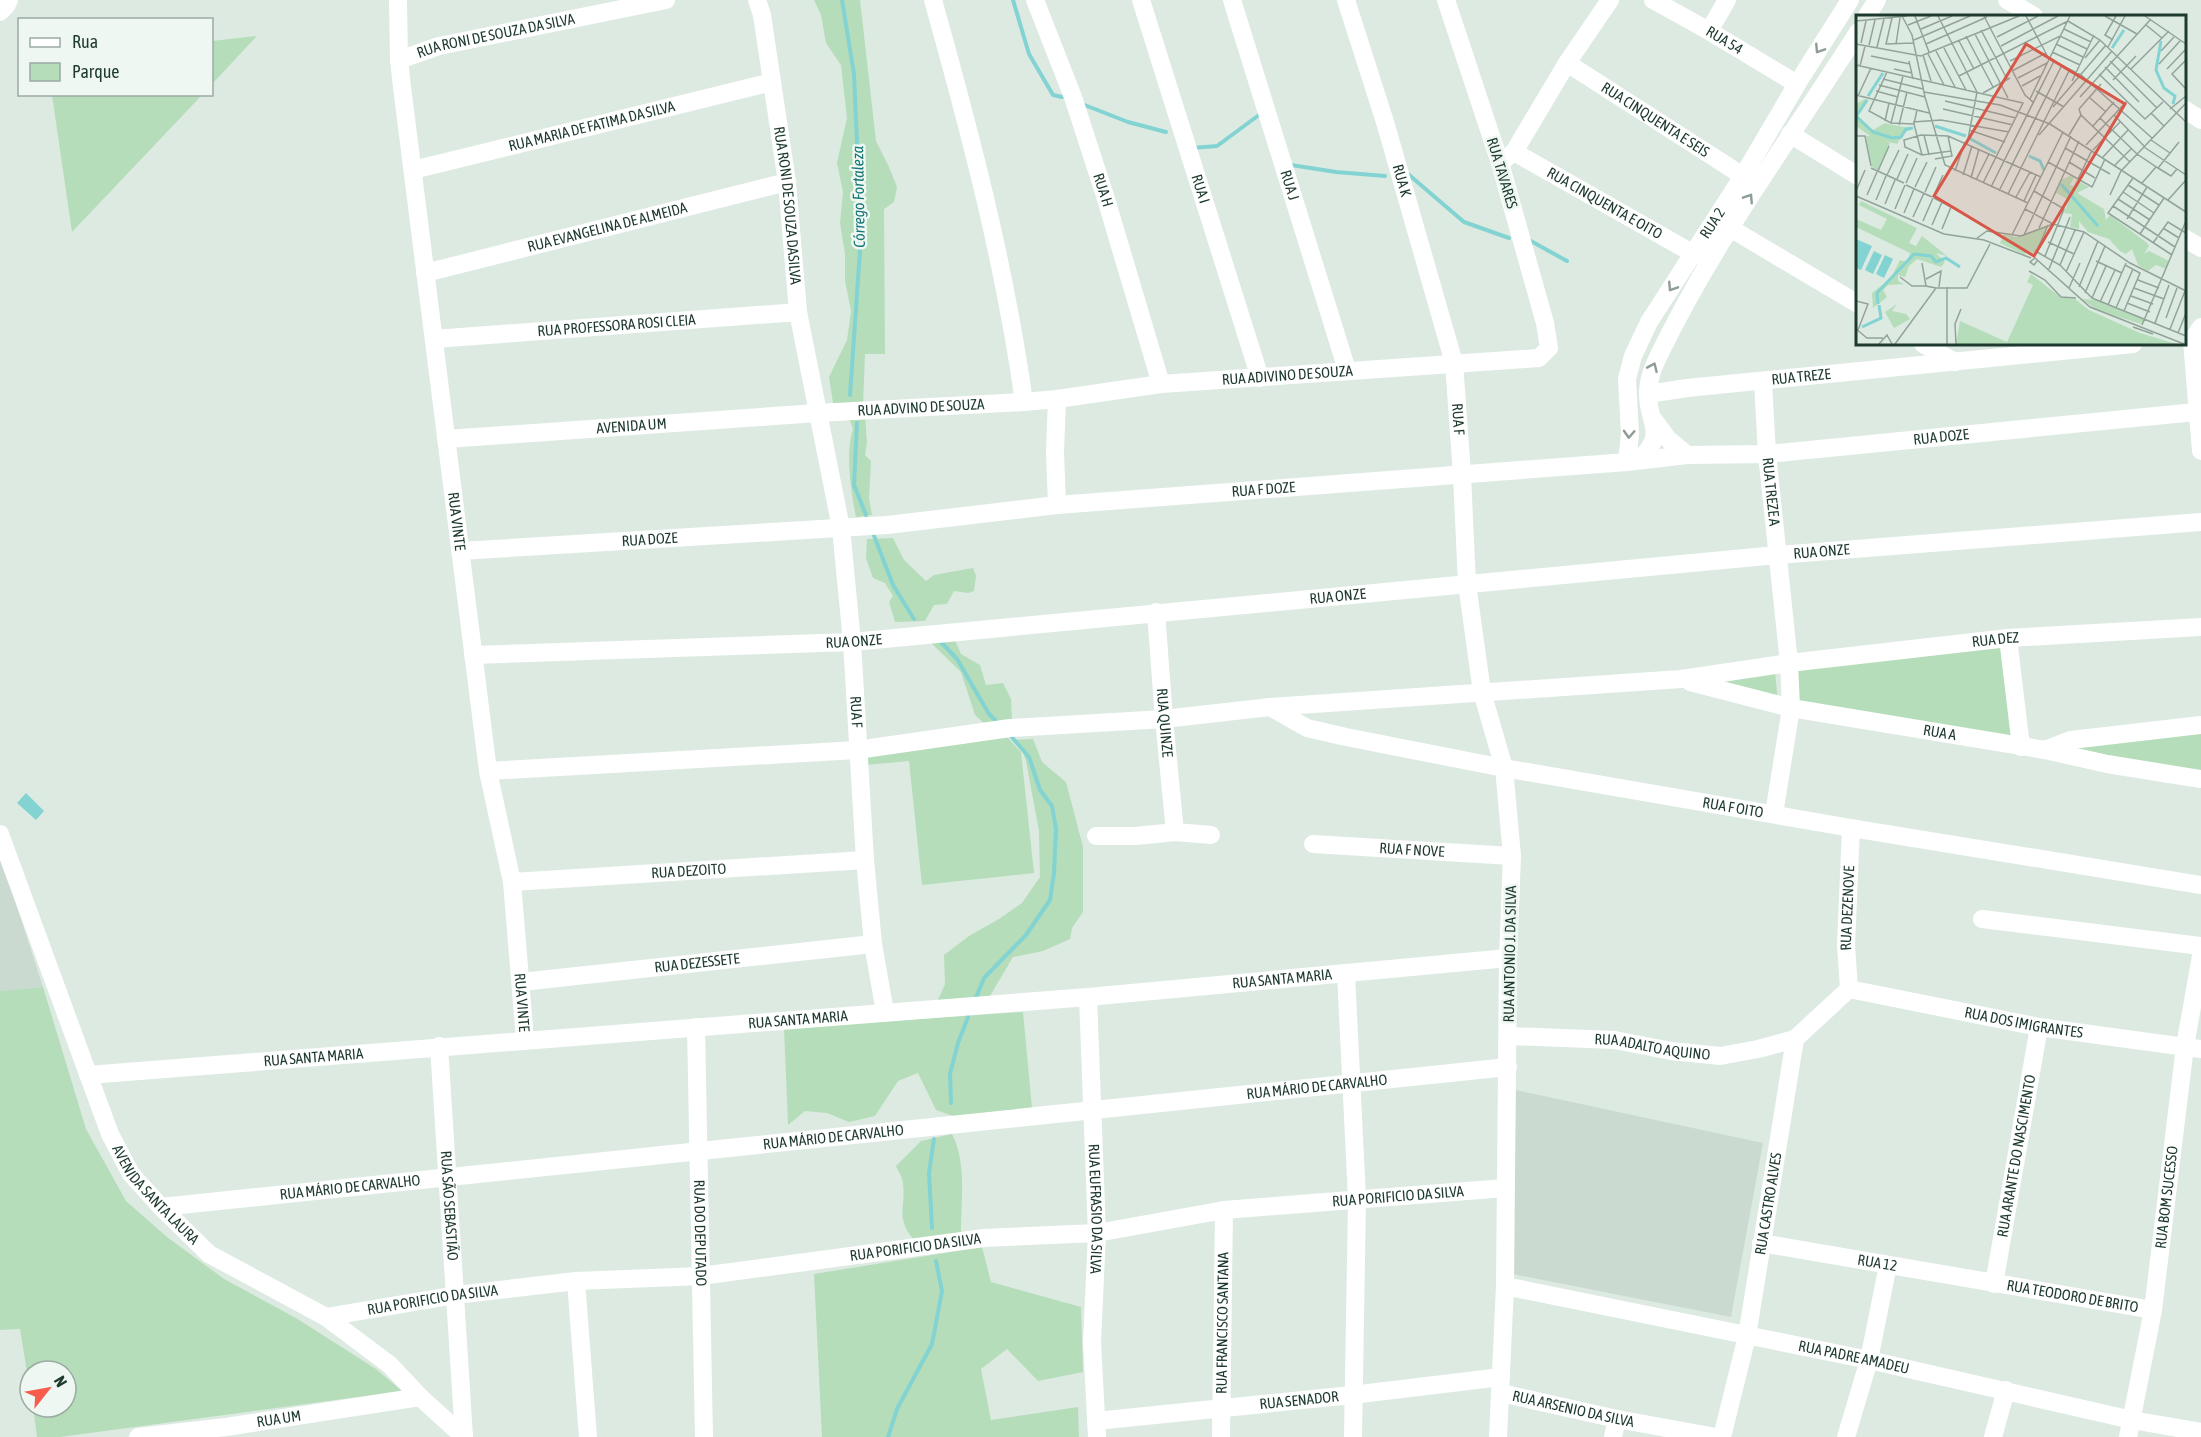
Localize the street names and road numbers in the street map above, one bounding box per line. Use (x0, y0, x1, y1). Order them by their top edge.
street label: RUA RONI DE SOUZA DA SILVA (414, 10, 577, 61)
street label: RUA 54 (1703, 22, 1746, 57)
street label: RUA CINQUENTA E SEIS (1599, 78, 1713, 160)
street label: RUA MARIA DE FATIMA DA SILVA (507, 97, 677, 154)
street label: RUA RONI DE SOUZA DASILVA (771, 125, 805, 286)
street label: RUA TAVARES (1484, 135, 1521, 210)
street label: RUA K (1390, 162, 1415, 199)
street label: RUA CINQUENTA E OITO (1544, 164, 1666, 242)
street label: RUA J (1277, 168, 1303, 202)
street label: RUA H (1090, 171, 1117, 209)
street label: RUA I (1188, 172, 1213, 205)
street label: RUA EVANGELINA DE ALMEIDA (526, 198, 689, 255)
street label: RUA 2 (1696, 205, 1728, 241)
street label: RUA PROFESSORA ROSI CLEIA (537, 311, 697, 339)
street label: RUA ADIVINO DE SOUZA (1221, 362, 1354, 388)
street label: RUA TREZE (1771, 365, 1832, 388)
street label: RUA ADVINO DE SOUZA (857, 395, 986, 419)
street label: RUA F (1449, 403, 1468, 436)
street label: AVENIDA UM (596, 415, 667, 436)
street label: RUA DOZE (1913, 425, 1970, 448)
street label: RUA TREZE A (1759, 456, 1784, 527)
street label: RUA F DOZE (1231, 478, 1297, 500)
street label: RUA VINTE (445, 491, 469, 552)
street label: RUA DOZE (621, 529, 679, 549)
street label: RUA ONZE (1793, 540, 1851, 562)
street label: RUA ONZE (1309, 585, 1367, 607)
street label: RUA DEZ (1971, 628, 2020, 650)
street label: RUA ONZE (825, 630, 883, 651)
street label: RUA QUINZE (1154, 687, 1177, 759)
street label: RUA F (847, 696, 866, 728)
street label: RUA A (1922, 721, 1958, 743)
street label: RUA F OITO (1701, 793, 1765, 821)
street label: RUA F NOVE (1379, 839, 1445, 860)
street label: RUA DEZOITO (651, 860, 727, 881)
street label: RUA DEZENOVE (1837, 865, 1857, 951)
street label: RUA ANTONIO J. DA SILVA (1500, 885, 1519, 1023)
street label: RUA DEZESSETE (653, 949, 741, 976)
street label: RUA SANTA MARIA (1232, 965, 1333, 992)
street label: RUA VINTE (512, 972, 533, 1033)
street label: RUA DOS IMIGRANTES (1963, 1003, 2084, 1041)
street label: RUA SANTA MARIA (747, 1007, 849, 1031)
street label: RUA ADALTO AQUINO (1594, 1030, 1711, 1063)
street label: RUA SANTA MARIA (263, 1045, 364, 1069)
street label: RUA MÁRIO DE CARVALHO (1245, 1071, 1388, 1102)
street label: RUA ARANTE DO NASCIMENTO (1993, 1073, 2039, 1238)
street label: RUA MÁRIO DE CARVALHO (762, 1121, 905, 1152)
street label: AVENIDA SANTA LAURA (109, 1142, 203, 1248)
street label: RUA EUFRASIO DA SILVA (1086, 1143, 1106, 1275)
street label: RUA BOM SUCESSO (2152, 1145, 2181, 1250)
street label: RUA SÃO SEBASTIÃO (438, 1150, 462, 1261)
street label: RUA CASTRO ALVES (1751, 1151, 1785, 1256)
street label: RUA MÁRIO DE CARVALHO (279, 1171, 421, 1203)
street label: RUA DO DEPUTADO (691, 1180, 710, 1287)
street label: RUA PORIFICIO DA SILVA (1332, 1182, 1465, 1210)
street label: RUA PORIFICIO DA SILVA (849, 1229, 982, 1264)
street label: RUA FRANCISCO SANTANA (1213, 1251, 1231, 1394)
street label: RUA 12 (1856, 1251, 1899, 1274)
street label: RUA TEODORO DE BRITO (2005, 1276, 2140, 1315)
street label: RUA PORIFICIO DA SILVA (366, 1281, 499, 1318)
street label: RUA PADRE AMADEU (1797, 1337, 1911, 1377)
street label: RUA SENADOR (1259, 1387, 1340, 1412)
street label: RUA ARSENIO DA SILVA (1511, 1387, 1636, 1430)
street label: RUA UM (255, 1407, 302, 1430)

